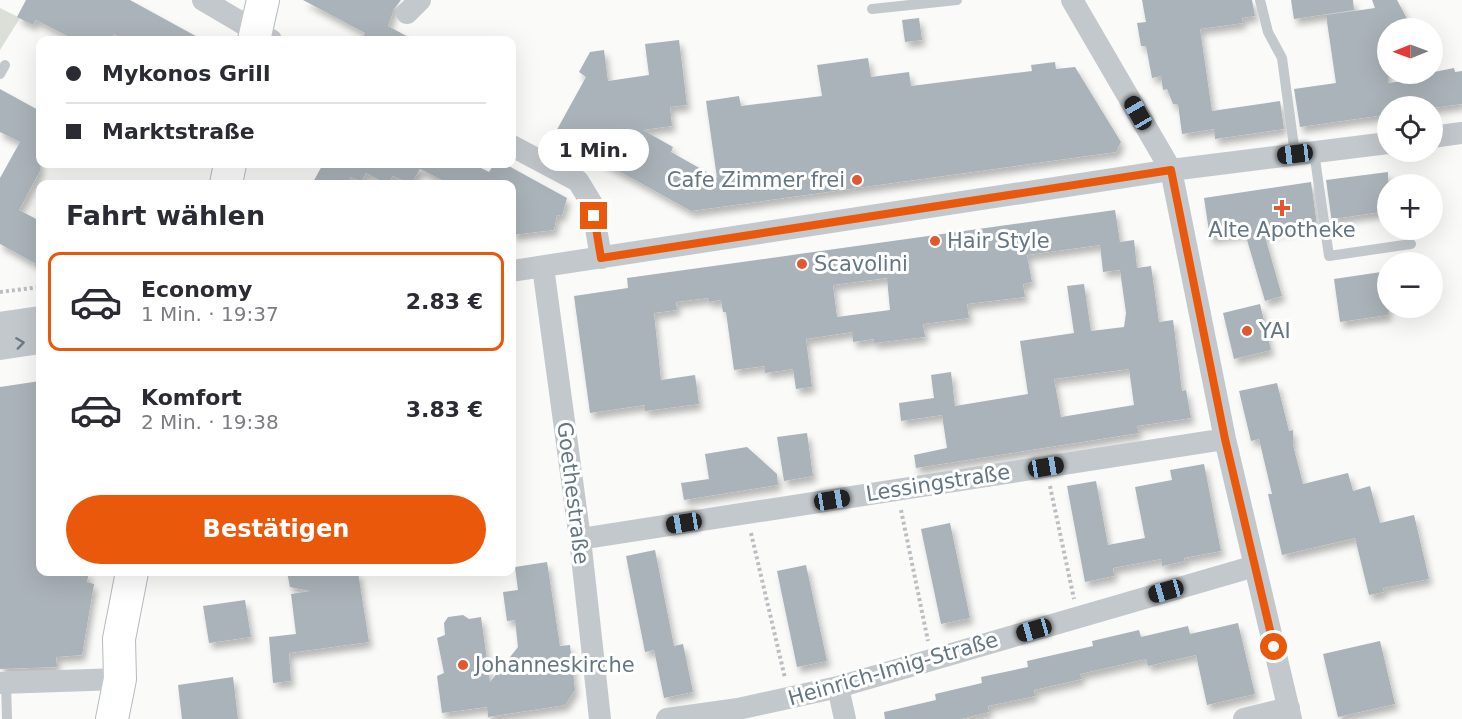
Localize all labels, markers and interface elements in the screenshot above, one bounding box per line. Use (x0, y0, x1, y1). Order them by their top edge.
north arrow (1377, 18, 1443, 84)
map controls (1377, 18, 1443, 318)
text: Mykonos Grill (102, 61, 270, 86)
car (1121, 93, 1155, 133)
button: locate (1377, 96, 1443, 162)
text: Marktstraße (102, 119, 255, 144)
callout: 1 Min. (538, 129, 650, 171)
text: 1 Min. (559, 138, 628, 162)
car (1276, 143, 1314, 165)
place label: Cafe Zimmer frei (667, 168, 845, 192)
marker: Cafe Zimmer frei (850, 173, 864, 187)
button: + (1377, 174, 1443, 240)
text: Fahrt wählen (66, 200, 265, 231)
marker: Alte Apotheke (1275, 201, 1289, 215)
route end (580, 202, 607, 229)
place label: Alte Apotheke (1208, 218, 1356, 242)
place label: Hair Style (947, 229, 1050, 253)
marker: Hair Style (928, 234, 942, 248)
place label: Scavolini (814, 252, 908, 276)
button: − (1377, 252, 1443, 318)
marker: Scavolini (795, 257, 809, 271)
icon: car (69, 275, 123, 329)
text: Economy (141, 277, 252, 302)
text: 2.83 € (406, 289, 483, 314)
text: 1 Min. · 19:37 (141, 302, 279, 326)
place label: YAI (1258, 319, 1291, 343)
marker: YAI (1240, 324, 1254, 338)
one-way arrow (16, 338, 25, 350)
icon: car (69, 383, 123, 437)
text: Komfort (141, 385, 242, 410)
text: 3.83 € (406, 397, 483, 422)
text: 2 Min. · 19:38 (141, 410, 279, 434)
street label: Goethestraße (552, 420, 594, 566)
car (1027, 455, 1065, 479)
street label: Lessingstraße (864, 460, 1012, 506)
car (813, 488, 851, 512)
button: Bestätigen (66, 495, 486, 564)
car (665, 511, 703, 535)
car (1146, 577, 1186, 605)
car (1014, 616, 1054, 644)
street label: Heinrich-Imig-Straße (785, 628, 1001, 710)
route start (1260, 633, 1287, 660)
place label: Johanneskirche (473, 653, 635, 677)
marker: Johanneskirche (456, 658, 470, 672)

